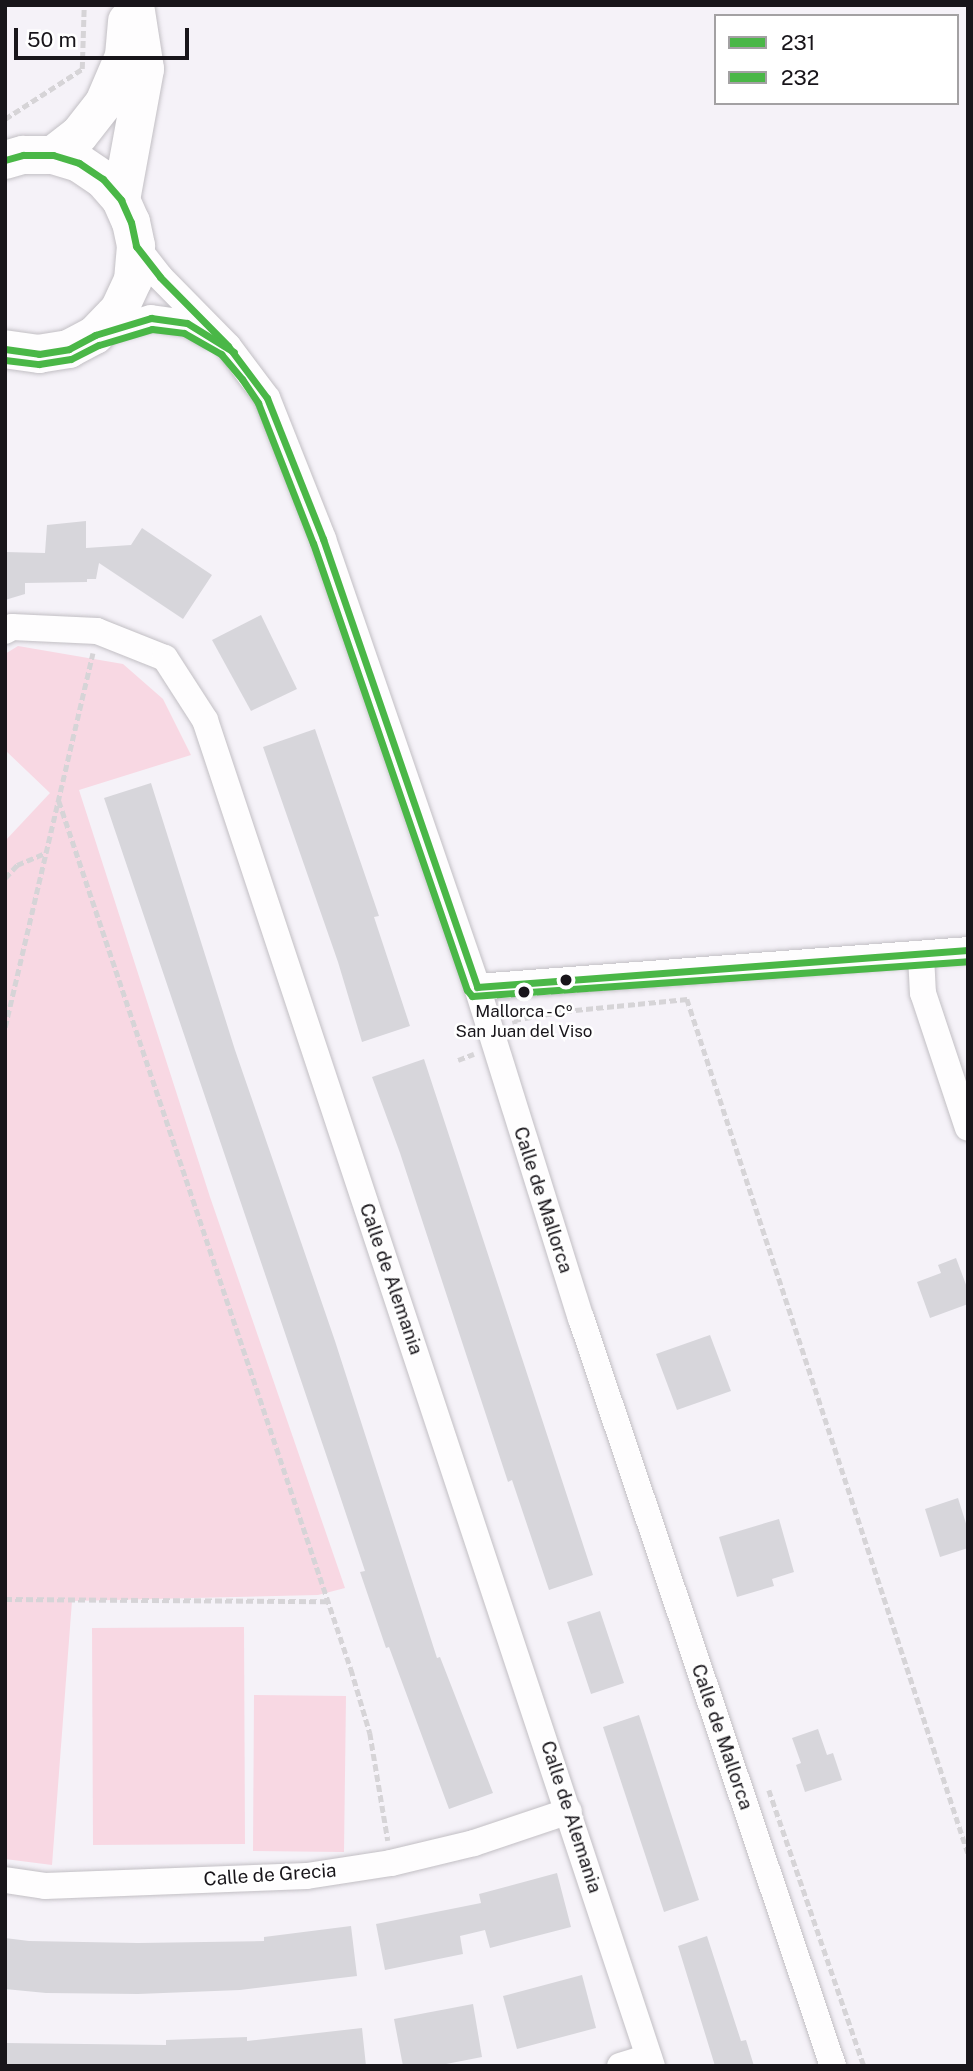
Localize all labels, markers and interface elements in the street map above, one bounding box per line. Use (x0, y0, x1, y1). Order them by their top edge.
scale bar (18, 14, 192, 58)
legend (714, 14, 959, 105)
text: 50 m (27, 27, 77, 52)
text: 231 (781, 30, 815, 55)
text: 232 (781, 65, 819, 90)
unlabelled marker (559, 973, 573, 987)
marker: Mallorca - Cº San Juan del Viso (517, 985, 531, 999)
place label: Mallorca - Cº San Juan del Viso (455, 1002, 593, 1042)
street label: Calle de Mallorca (509, 1124, 577, 1276)
street label: Calle de Alemania (354, 1200, 428, 1358)
street label: Calle de Mallorca (686, 1661, 758, 1813)
street label: Calle de Alemania (536, 1738, 606, 1896)
street label: Calle de Grecia (203, 1859, 337, 1891)

